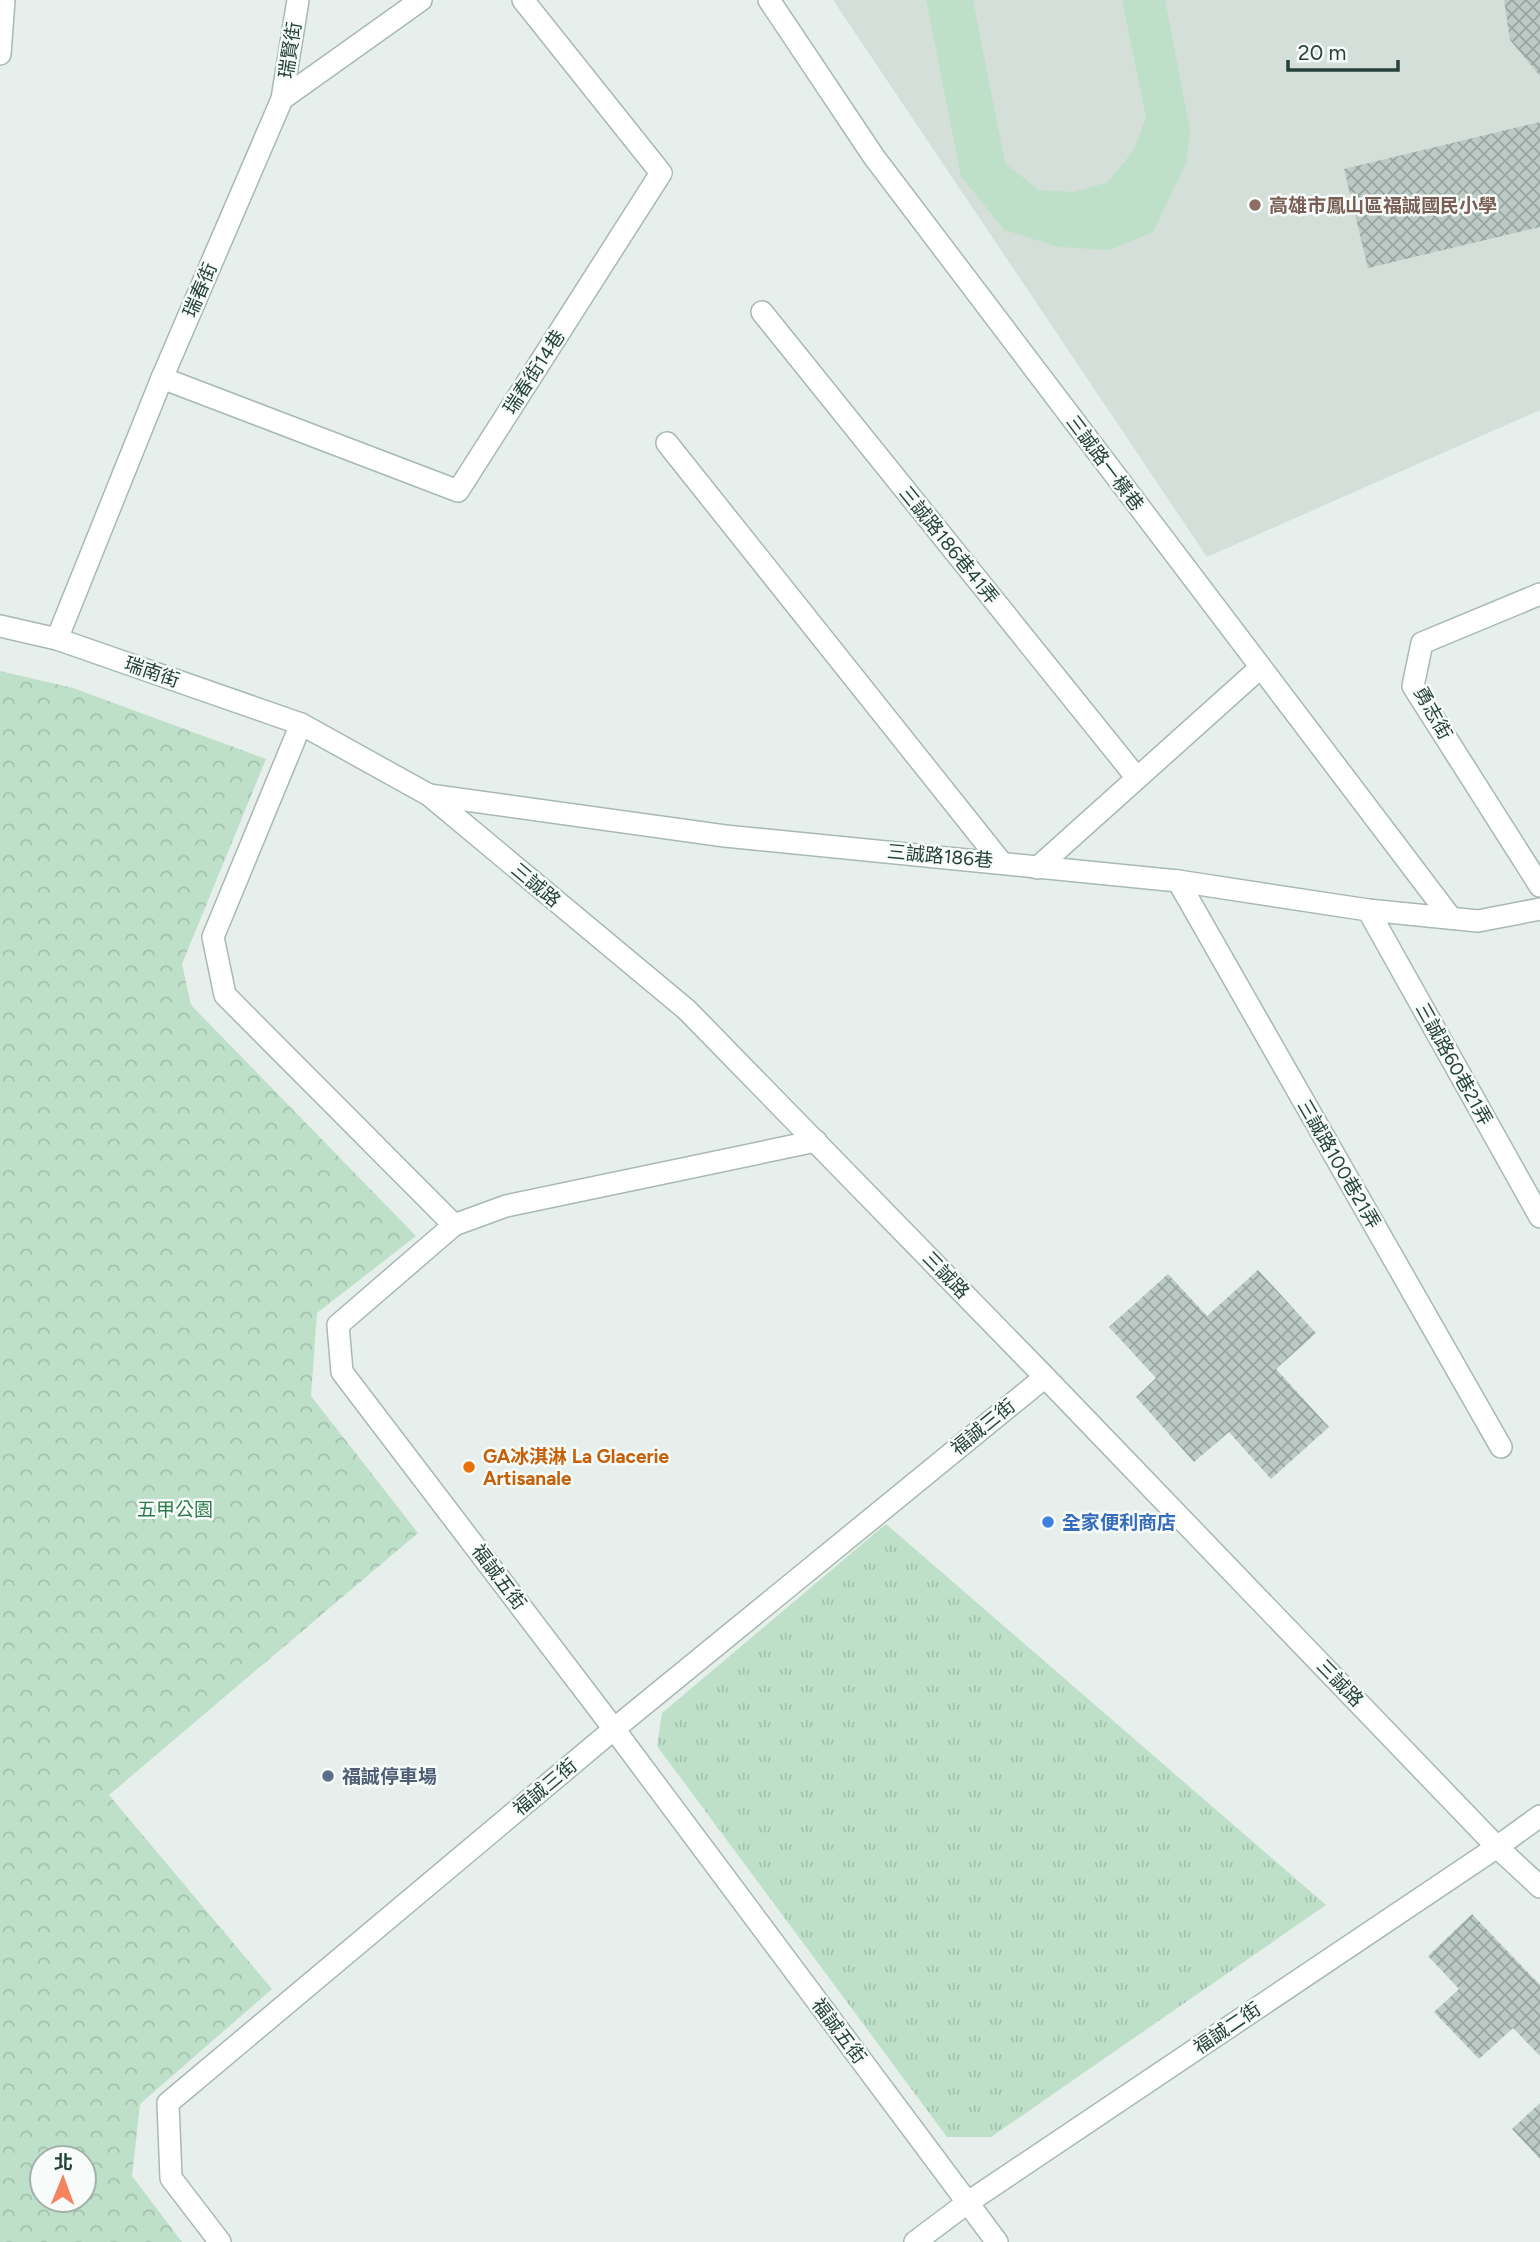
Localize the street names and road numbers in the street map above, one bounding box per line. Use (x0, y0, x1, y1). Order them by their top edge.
street label: 瑞賢街 (274, 20, 306, 80)
street label: 瑞春街 (178, 259, 222, 321)
street label: 瑞春街14巷 (498, 326, 570, 418)
street label: 三誠路一橫巷 (1062, 411, 1148, 515)
street label: 三誠路186巷41弄 (894, 481, 1004, 609)
street label: 瑞南街 (121, 652, 183, 692)
street label: 勇志街 (1409, 682, 1457, 744)
street label: 三誠路186巷 (886, 840, 994, 872)
street label: 三誠路 (507, 858, 565, 912)
street label: 三誠路60巷21弄 (1411, 999, 1497, 1129)
street label: 三誠路100巷21弄 (1293, 1095, 1385, 1233)
street label: 三誠路 (918, 1247, 974, 1303)
street label: 福誠三街 (946, 1394, 1020, 1460)
street label: 福誠五街 (467, 1540, 531, 1614)
street label: 三誠路 (1312, 1655, 1368, 1711)
street label: 福誠三街 (508, 1754, 582, 1820)
street label: 福誠五街 (807, 1994, 871, 2068)
street label: 福誠二街 (1189, 1997, 1265, 2059)

